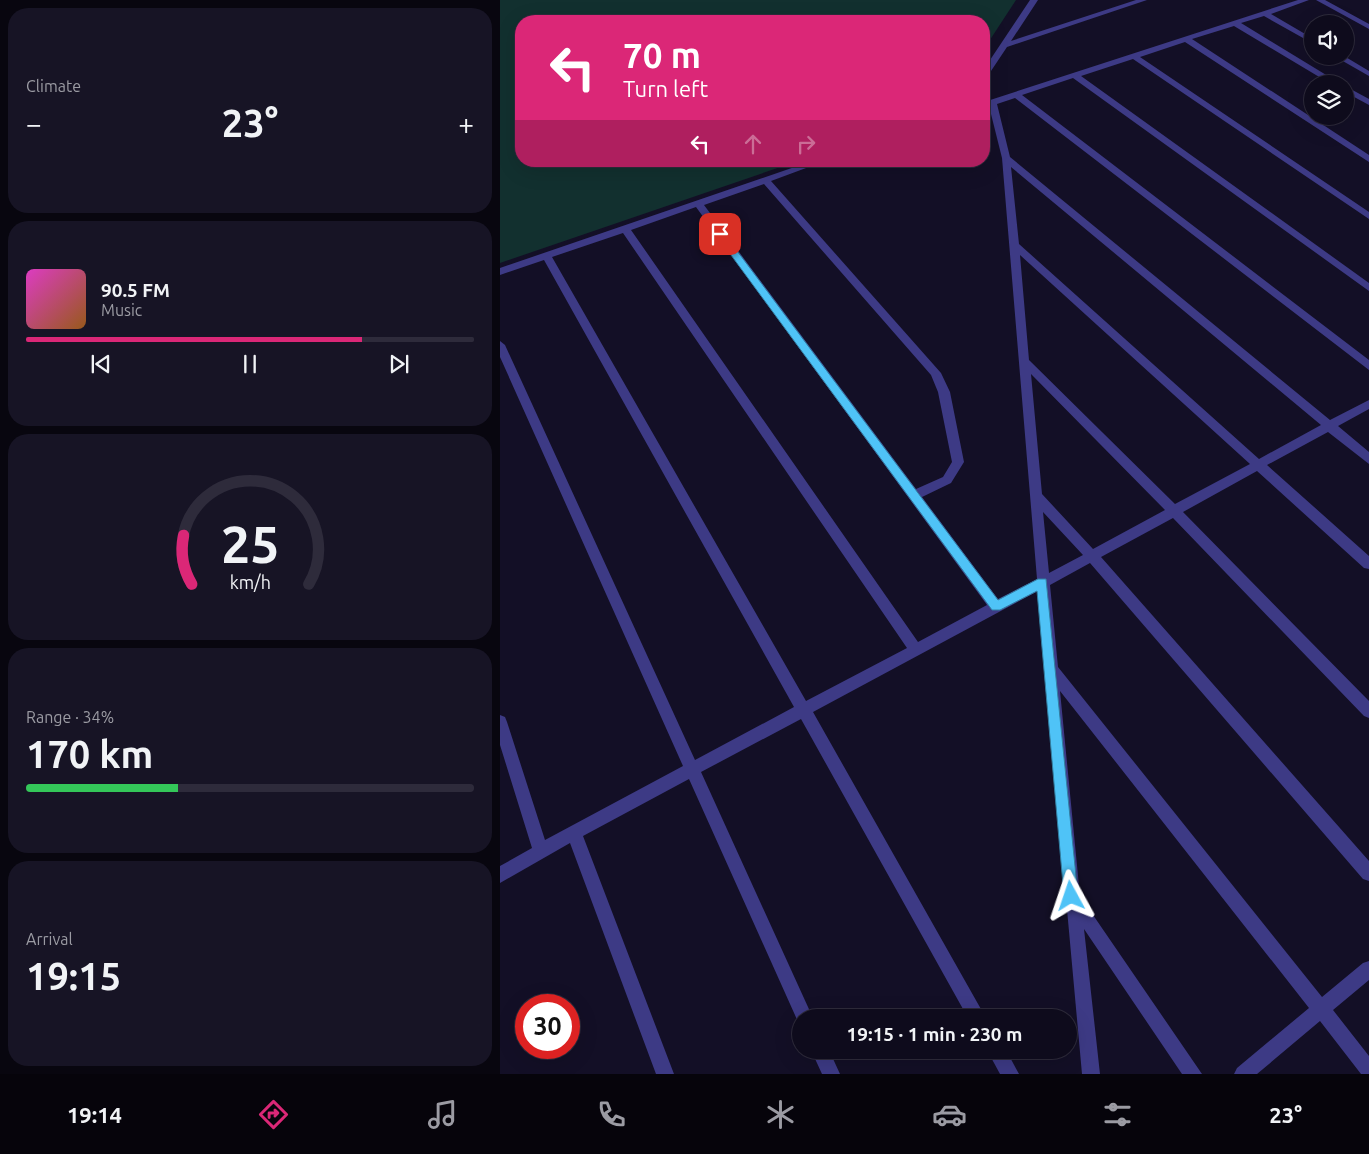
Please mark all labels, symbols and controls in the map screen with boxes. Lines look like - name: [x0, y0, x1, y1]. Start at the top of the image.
- map controls: [1304, 15, 1354, 125]
- button: sound: [1304, 15, 1354, 65]
- icon: left: [540, 35, 605, 100]
- text: 70 m: [623, 35, 701, 75]
- button: layers: [1304, 75, 1354, 125]
- text: Turn left: [623, 76, 708, 101]
- text: Climate: [26, 77, 81, 95]
- text: 23°: [222, 102, 278, 144]
- text: −: [26, 108, 42, 139]
- text: +: [458, 108, 474, 139]
- icon: left: [686, 130, 714, 158]
- icon: ahead: [739, 130, 767, 158]
- icon: right: [792, 130, 820, 158]
- pin: [699, 213, 741, 255]
- icon: arrive: [706, 220, 734, 248]
- text: 90.5 FM: [101, 279, 170, 301]
- text: Music: [101, 301, 142, 319]
- icon: previous: [87, 350, 115, 378]
- icon: pause: [236, 350, 264, 378]
- icon: next: [385, 350, 413, 378]
- text: 25: [221, 515, 279, 573]
- text: km/h: [229, 572, 271, 592]
- text: Range · 34%: [26, 708, 114, 726]
- text: 170 km: [26, 733, 153, 775]
- position arrow: [1044, 869, 1096, 921]
- text: Arrival: [26, 930, 73, 948]
- text: 19:15: [26, 955, 121, 997]
- speed limit sign: 30: [515, 994, 580, 1059]
- text: 19:15 · 1 min · 230 m: [847, 1023, 1022, 1045]
- icon: directions: [256, 1097, 291, 1132]
- icon: music: [425, 1097, 460, 1132]
- icon: phone: [594, 1097, 629, 1132]
- icon: climate: [763, 1097, 798, 1132]
- icon: car: [932, 1097, 967, 1132]
- icon: filters: [1100, 1097, 1135, 1132]
- text: 19:14: [67, 1102, 122, 1127]
- text: 23°: [1269, 1102, 1302, 1127]

